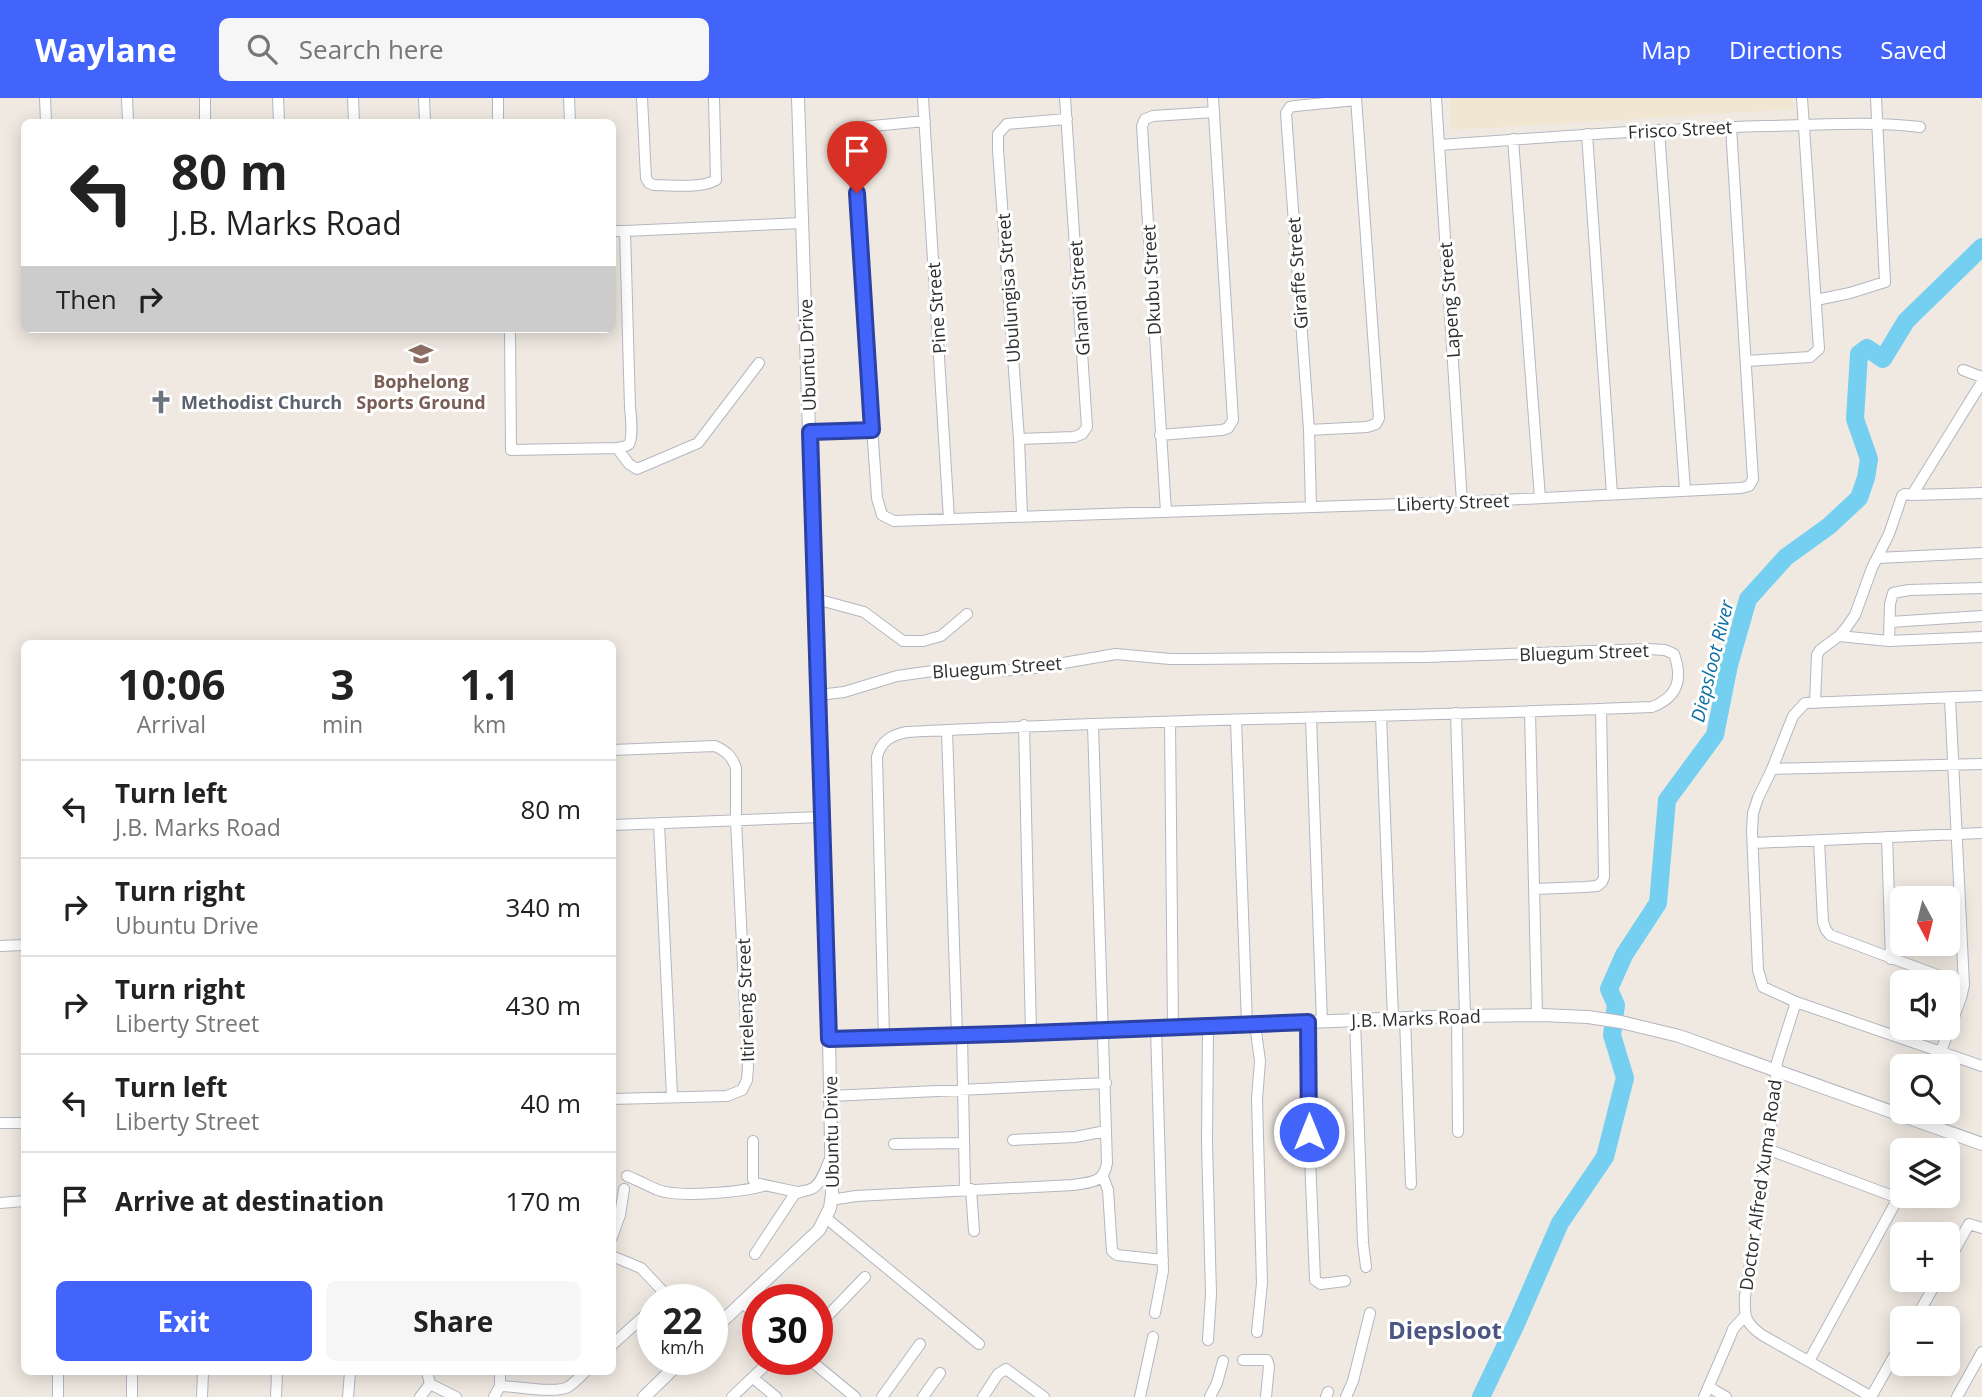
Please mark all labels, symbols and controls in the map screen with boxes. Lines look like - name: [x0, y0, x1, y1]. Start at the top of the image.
- search box: [219, 18, 709, 81]
- text: Waylane: [35, 27, 177, 72]
- icon: search: [243, 30, 281, 68]
- text: Search here: [299, 31, 444, 67]
- text: Map: [1641, 33, 1691, 66]
- text: Directions: [1729, 33, 1842, 66]
- text: Saved: [1880, 33, 1947, 66]
- street label: Frisco Street: [1627, 114, 1733, 144]
- pin: [827, 121, 887, 193]
- icon: arrive: [838, 132, 876, 170]
- text: 80 m: [171, 138, 288, 204]
- icon: left: [56, 147, 147, 238]
- text: J.B. Marks Road: [171, 201, 402, 244]
- street label: Ubulungisa Street: [991, 213, 1025, 363]
- street label: Giraffe Street: [1281, 216, 1313, 330]
- street label: Dkubu Street: [1136, 224, 1166, 336]
- street label: Ghandi Street: [1063, 239, 1095, 357]
- street label: Lapeng Street: [1433, 241, 1465, 359]
- street label: Pine Street: [921, 262, 951, 354]
- icon: right: [131, 280, 169, 318]
- text: Then: [56, 281, 117, 317]
- street label: Ubuntu Drive: [793, 298, 821, 412]
- school or university icon: Bophelong Sports Ground: [407, 340, 435, 368]
- place label: Bophelong Sports Ground: [356, 369, 486, 414]
- church icon: Methodist Church: [147, 388, 175, 416]
- place label: Methodist Church: [181, 390, 342, 414]
- street label: Liberty Street: [1396, 488, 1510, 516]
- water label: Diepsloot River: [1684, 596, 1740, 725]
- street label: Bluegum Street: [1519, 638, 1649, 666]
- street label: Bluegum Street: [931, 651, 1063, 683]
- text: 10:06: [117, 655, 225, 712]
- text: 3: [330, 655, 355, 712]
- text: 1.1: [460, 655, 520, 712]
- text: Arrival: [137, 708, 206, 740]
- text: min: [322, 708, 363, 740]
- text: km: [473, 708, 506, 740]
- text: Turn left: [115, 775, 227, 811]
- icon: left: [56, 790, 94, 828]
- text: 80 m: [520, 791, 581, 827]
- text: J.B. Marks Road: [115, 811, 281, 843]
- text: Turn right: [115, 873, 246, 909]
- north arrow: [1890, 886, 1960, 956]
- map controls: [1890, 886, 1960, 1376]
- icon: right: [56, 888, 94, 926]
- text: 340 m: [506, 889, 581, 925]
- text: Ubuntu Drive: [115, 909, 259, 941]
- street label: Itireleng Street: [731, 938, 759, 1062]
- button: sound: [1890, 970, 1960, 1040]
- text: Turn right: [115, 971, 246, 1007]
- icon: right: [56, 986, 94, 1024]
- text: 430 m: [506, 987, 581, 1023]
- street label: J.B. Marks Road: [1349, 1004, 1481, 1032]
- text: Liberty Street: [115, 1007, 259, 1039]
- button: search: [1890, 1054, 1960, 1124]
- text: Turn left: [115, 1069, 227, 1105]
- street label: Ubuntu Drive: [818, 1076, 844, 1188]
- street label: Doctor Alfred Xuma Road: [1733, 1078, 1787, 1292]
- icon: left: [56, 1084, 94, 1122]
- text: 40 m: [520, 1085, 581, 1121]
- position arrow: [1272, 1095, 1346, 1169]
- text: Liberty Street: [115, 1105, 259, 1137]
- button: layers: [1890, 1138, 1960, 1208]
- icon: arrive: [56, 1182, 94, 1220]
- text: Arrive at destination: [115, 1183, 384, 1219]
- text: 170 m: [506, 1183, 581, 1219]
- button: +: [1890, 1222, 1960, 1292]
- button: Exit: [56, 1281, 312, 1361]
- button: Share: [326, 1281, 581, 1361]
- speed limit sign: 30: [742, 1284, 833, 1375]
- text: 22: [662, 1297, 703, 1344]
- button: −: [1890, 1306, 1960, 1376]
- district label: Diepsloot: [1388, 1313, 1502, 1346]
- text: km/h: [661, 1335, 704, 1359]

